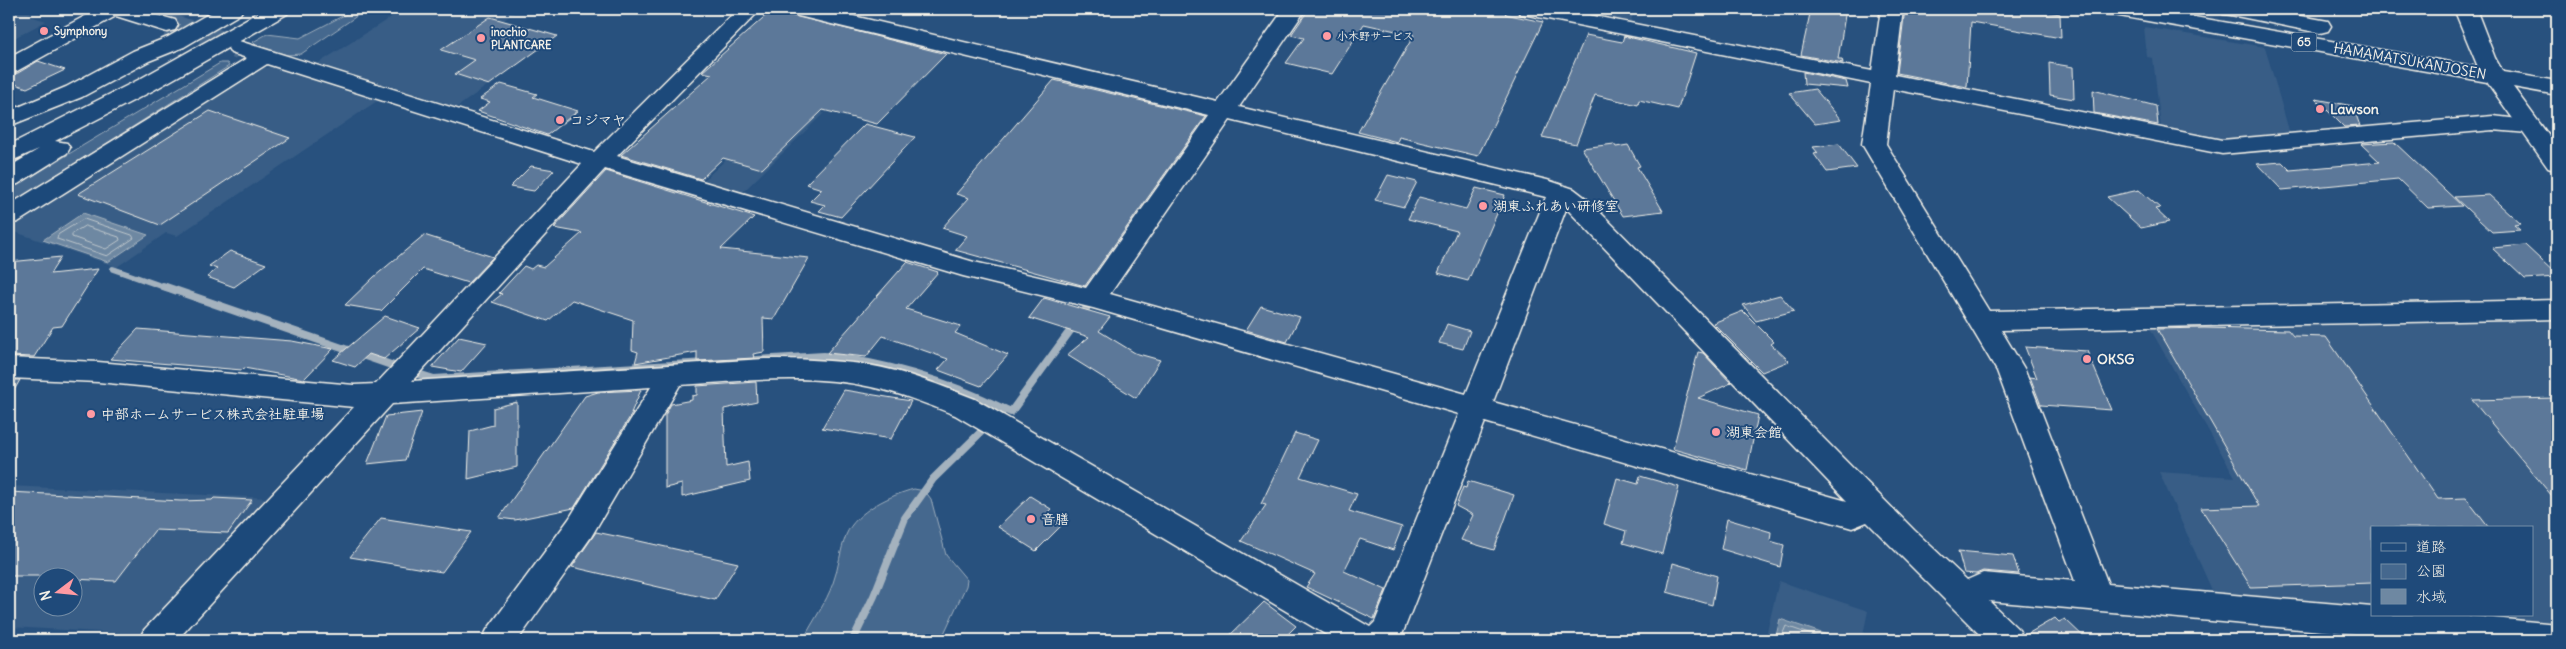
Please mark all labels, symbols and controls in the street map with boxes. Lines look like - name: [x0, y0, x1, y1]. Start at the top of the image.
- place label: Symphony: [54, 24, 107, 39]
- marker: Symphony: [38, 25, 50, 37]
- place label: inochio PLANTCARE: [491, 25, 552, 52]
- place label: 小木野サービス: [1337, 29, 1414, 43]
- marker: 小木野サービス: [1321, 30, 1333, 42]
- marker: inochio PLANTCARE: [475, 32, 487, 44]
- road number: 65: [2292, 32, 2316, 52]
- street label: HAMAMATSUKANJOSEN: [2332, 39, 2488, 83]
- place label: Lawson: [2330, 100, 2379, 118]
- marker: Lawson: [2314, 103, 2326, 115]
- place label: コジマヤ: [570, 111, 626, 129]
- marker: コジマヤ: [554, 114, 566, 126]
- place label: 湖東ふれあい研修室: [1493, 197, 1619, 215]
- marker: 湖東ふれあい研修室: [1477, 200, 1489, 212]
- place label: OKSG: [2097, 350, 2134, 368]
- marker: OKSG: [2081, 353, 2093, 365]
- place label: 中部ホームサービス株式会社駐車場: [101, 405, 324, 423]
- marker: 中部ホームサービス株式会社駐車場: [85, 408, 97, 420]
- place label: 湖東会館: [1726, 423, 1782, 441]
- marker: 湖東会館: [1710, 426, 1722, 438]
- place label: 音膳: [1041, 510, 1069, 528]
- marker: 音膳: [1025, 513, 1037, 525]
- legend: [2371, 526, 2534, 616]
- text: 道路: [2416, 537, 2446, 556]
- text: 公園: [2416, 561, 2446, 580]
- north arrow: [32, 566, 82, 616]
- text: 水域: [2416, 587, 2446, 606]
- text: N: [36, 588, 55, 603]

